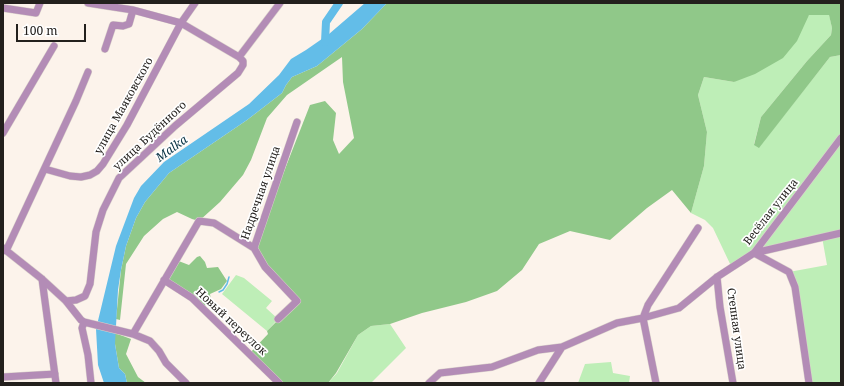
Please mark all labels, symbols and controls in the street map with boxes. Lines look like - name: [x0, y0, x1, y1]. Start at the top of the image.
- scale bar: [18, 16, 88, 42]
- text: 100 m: [23, 22, 58, 39]
- street label: улица Маяковского: [92, 55, 156, 157]
- street label: улица Будённого: [111, 99, 189, 173]
- water label: Malka: [153, 133, 191, 165]
- street label: Надречная улица: [239, 144, 283, 242]
- street label: Весёлая улица: [741, 176, 801, 248]
- street label: Новый переулок: [193, 286, 269, 358]
- street label: Степная улица: [724, 287, 748, 371]

